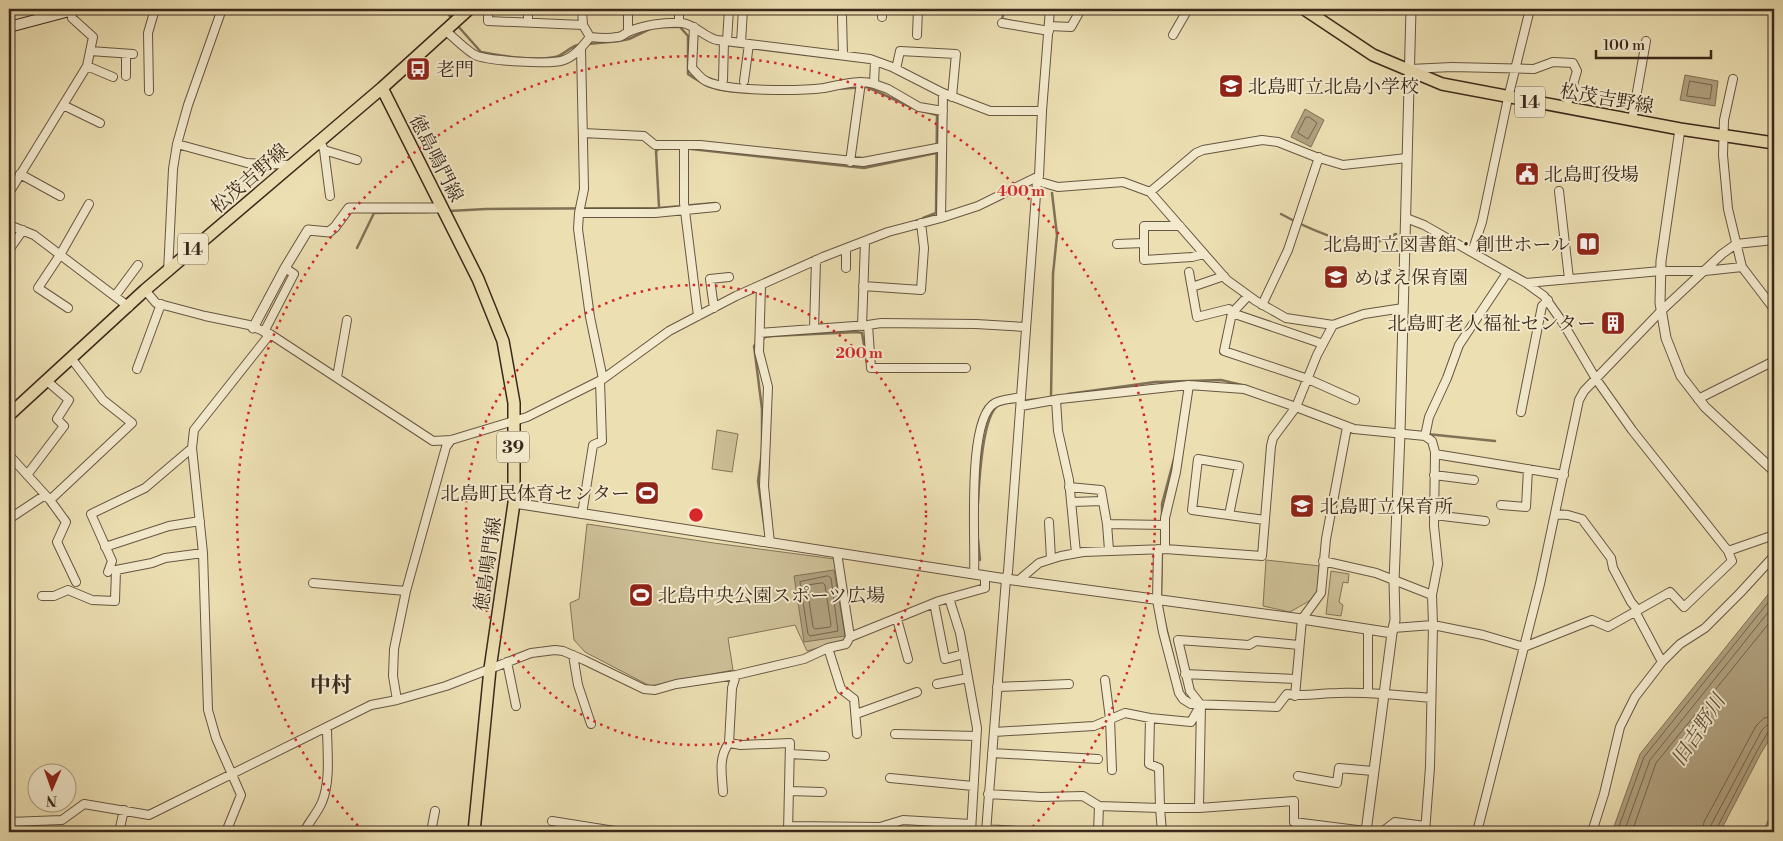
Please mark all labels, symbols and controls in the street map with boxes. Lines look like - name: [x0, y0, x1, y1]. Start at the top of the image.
- scale bar: [1596, 28, 1710, 60]
- text: 100 m: [1603, 36, 1645, 55]
- bus stop icon: 老門: [405, 56, 431, 82]
- place label: 老門: [436, 58, 474, 82]
- school or university icon: 北島町立北島小学校: [1218, 73, 1244, 99]
- place label: 北島町立北島小学校: [1248, 75, 1419, 99]
- street label: 松茂吉野線: [1558, 79, 1656, 119]
- road number: 14: [1515, 86, 1545, 118]
- street label: 徳島鳴門線: [404, 111, 468, 206]
- street label: 松茂吉野線: [206, 139, 293, 219]
- public building icon: 北島町役場: [1514, 161, 1540, 187]
- place label: 北島町役場: [1544, 163, 1639, 187]
- text: 400 m: [997, 182, 1045, 201]
- library icon: 北島町立図書館・創世ホール: [1575, 231, 1601, 257]
- road number: 14: [178, 233, 208, 264]
- place label: 北島町立図書館・創世ホール: [1323, 233, 1570, 257]
- school or university icon: めばえ保育園: [1323, 264, 1349, 290]
- place label: めばえ保育園: [1354, 266, 1468, 290]
- building icon: 北島町老人福祉センター: [1600, 310, 1626, 336]
- place label: 北島町老人福祉センター: [1388, 312, 1596, 336]
- text: 200 m: [835, 344, 883, 363]
- road number: 39: [497, 432, 529, 462]
- sports icon: 北島町民体育センター: [634, 480, 660, 506]
- place label: 北島町民体育センター: [441, 482, 630, 506]
- school or university icon: 北島町立保育所: [1289, 493, 1315, 519]
- place label: 北島町立保育所: [1320, 495, 1453, 519]
- centre of rings: [687, 506, 705, 524]
- street label: 徳島鳴門線: [469, 515, 506, 613]
- sports icon: 北島中央公園スポーツ広場: [628, 582, 654, 608]
- place label: 北島中央公園スポーツ広場: [658, 584, 885, 608]
- district label: 中村: [310, 673, 352, 699]
- water label: 旧吉野川: [1667, 689, 1733, 771]
- north arrow: [28, 764, 78, 814]
- text: N: [46, 791, 57, 809]

